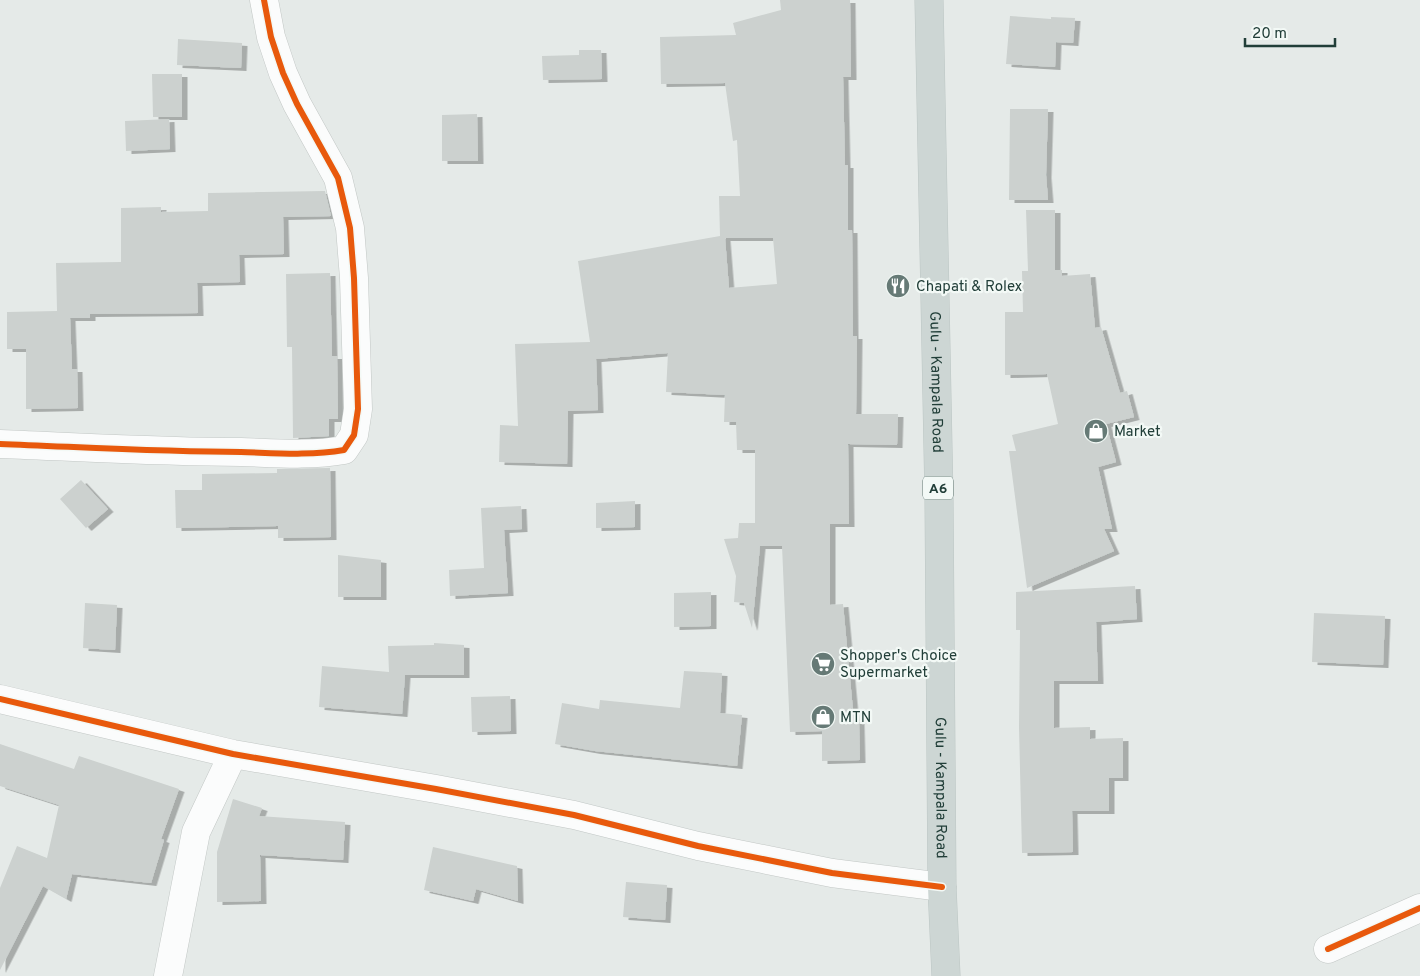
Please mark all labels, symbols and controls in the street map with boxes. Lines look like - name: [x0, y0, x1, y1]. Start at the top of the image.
- scale bar: [1245, 15, 1335, 47]
- text: 20 m: [1252, 25, 1287, 44]
- restaurant icon: Chapati & Rolex: [885, 273, 911, 299]
- place label: Chapati & Rolex: [916, 278, 1023, 297]
- street label: Gulu - Kampala Road: [924, 311, 946, 453]
- shop icon: Market: [1083, 418, 1109, 444]
- place label: Market: [1114, 423, 1161, 442]
- road number: A6: [923, 476, 953, 499]
- place label: Shopper's Choice Supermarket: [840, 647, 957, 683]
- supermarket icon: Shopper's Choice Supermarket: [810, 651, 836, 677]
- shop icon: MTN: [810, 704, 836, 730]
- place label: MTN: [840, 709, 871, 728]
- street label: Gulu - Kampala Road: [930, 717, 950, 859]

